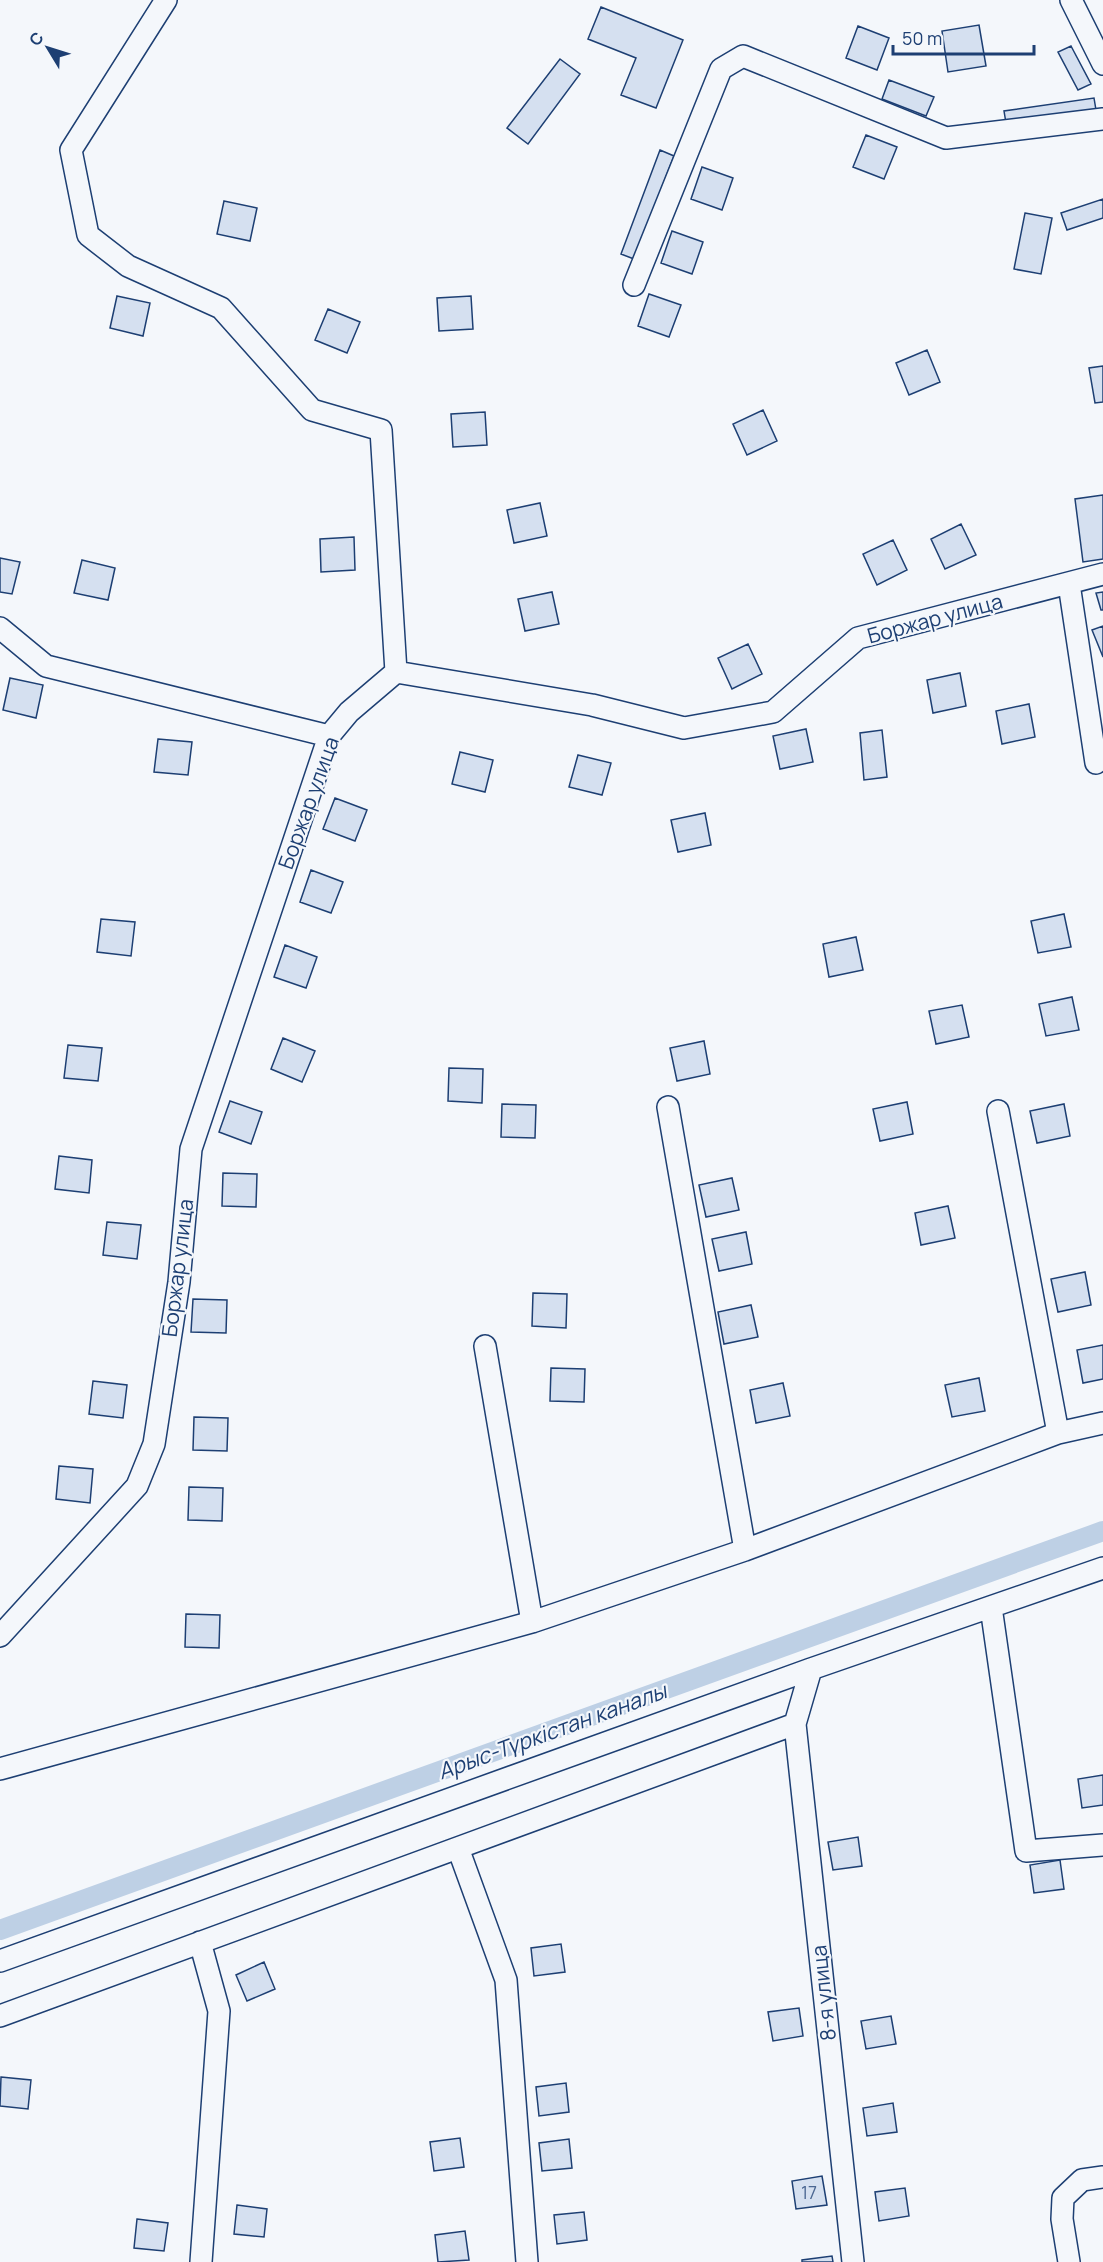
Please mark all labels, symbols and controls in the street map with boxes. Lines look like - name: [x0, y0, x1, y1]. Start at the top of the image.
- north arrow: [18, 18, 78, 78]
- scale bar: [893, 18, 1034, 56]
- text: 50 m: [902, 26, 942, 50]
- text: С: [24, 27, 49, 50]
- street label: Боржар улица: [864, 587, 1005, 650]
- street label: Боржар улица: [271, 733, 345, 873]
- street label: Боржар улица: [155, 1197, 199, 1339]
- water label: Арыс-Түркістан каналы: [433, 1675, 673, 1786]
- street label: 8-я улица: [804, 1944, 842, 2042]
- house number: 17: [801, 2180, 817, 2204]

